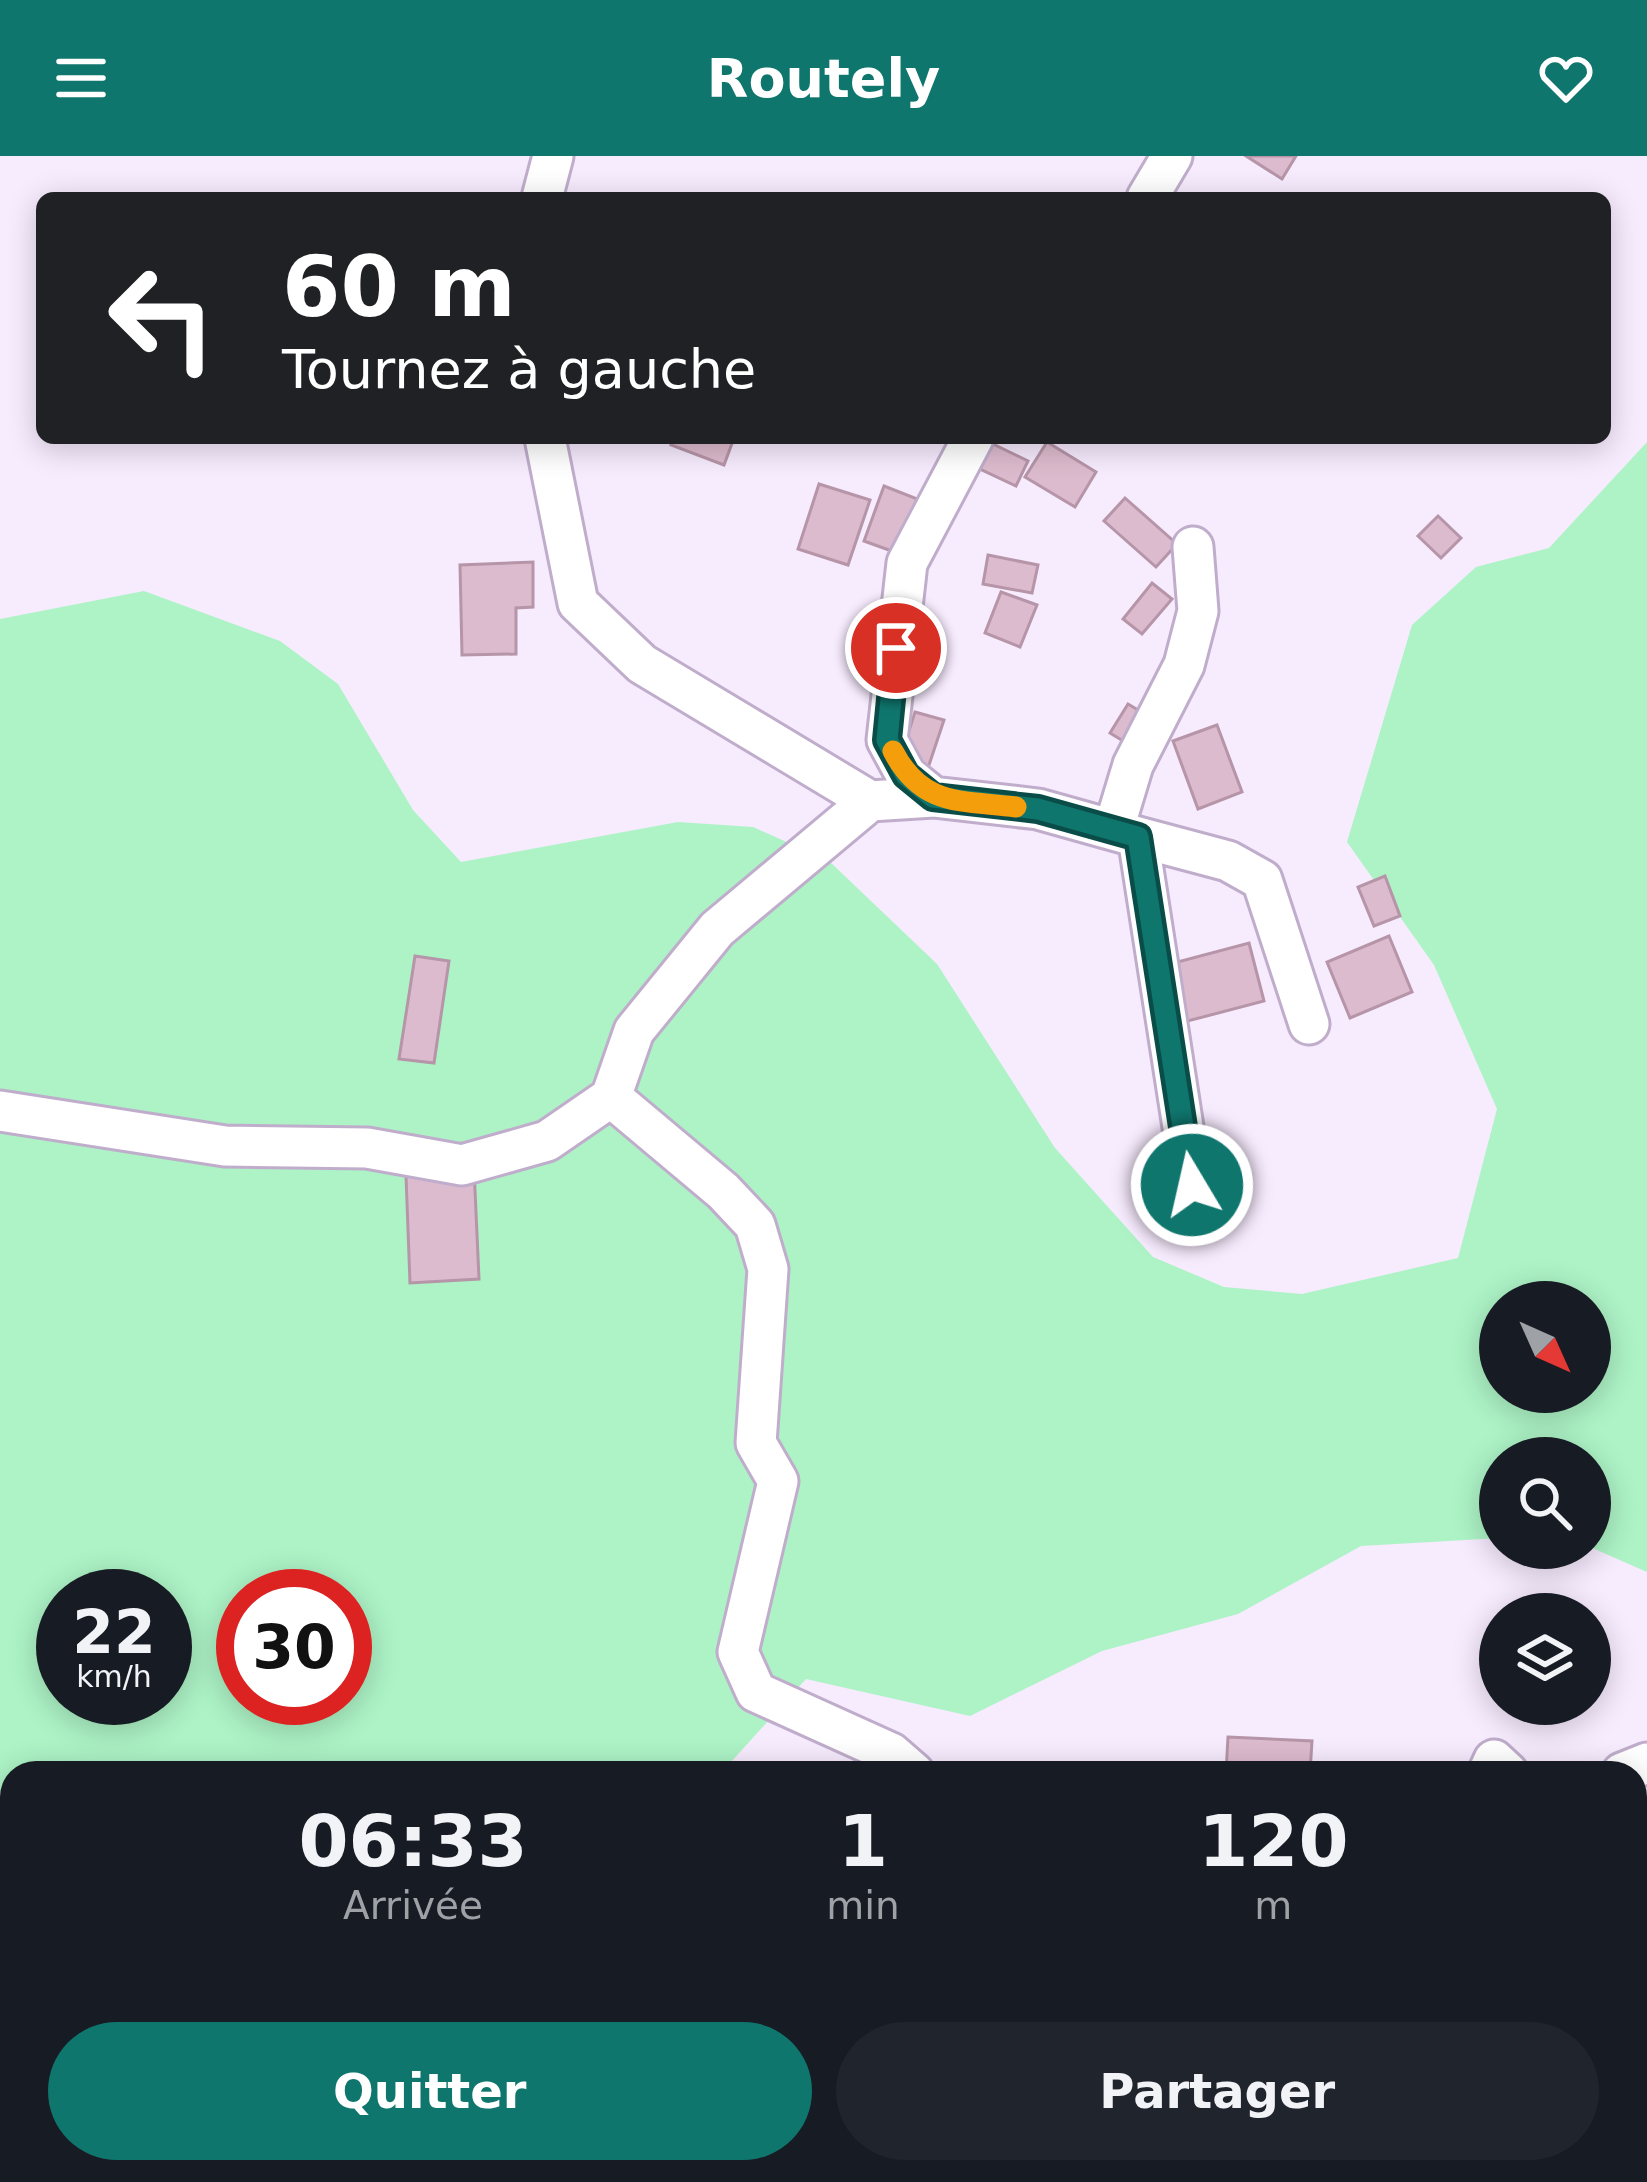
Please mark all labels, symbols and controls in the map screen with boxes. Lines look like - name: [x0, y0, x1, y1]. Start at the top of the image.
- icon: menu: [48, 45, 114, 111]
- icon: heart: [1533, 45, 1599, 111]
- text: Routely: [707, 47, 940, 110]
- text: 60 m: [282, 238, 516, 336]
- icon: left: [84, 240, 240, 396]
- text: Tournez à gauche: [282, 338, 756, 401]
- pin: [845, 597, 947, 699]
- icon: arrive: [863, 615, 929, 681]
- position arrow: [1129, 1122, 1255, 1248]
- north arrow: [1479, 1281, 1611, 1413]
- map controls: [1479, 1281, 1611, 1725]
- button: search: [1479, 1437, 1611, 1569]
- speed limit sign: 30: [216, 1569, 372, 1725]
- button: layers: [1479, 1593, 1611, 1725]
- text: 22: [72, 1597, 156, 1667]
- text: km/h: [76, 1659, 152, 1694]
- text: 06:33: [298, 1799, 528, 1883]
- text: 1: [838, 1799, 888, 1883]
- text: 120: [1198, 1799, 1348, 1883]
- text: Arrivée: [343, 1883, 483, 1928]
- text: min: [826, 1883, 900, 1928]
- text: m: [1254, 1883, 1292, 1928]
- button: Quitter: [48, 2022, 812, 2160]
- button: Partager: [836, 2022, 1599, 2160]

